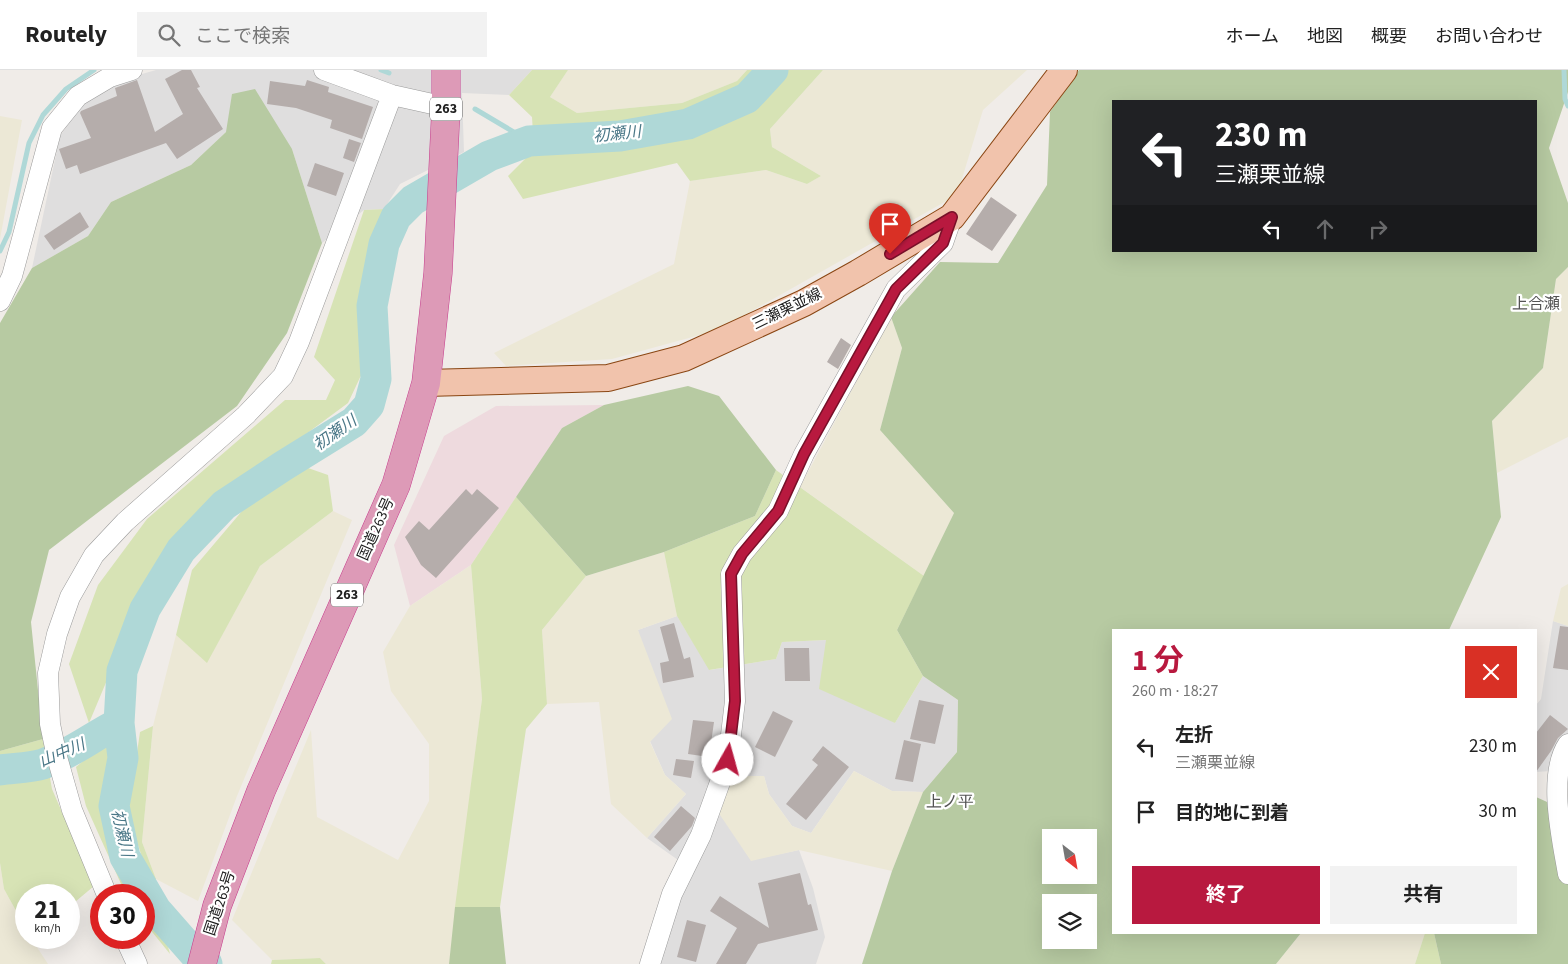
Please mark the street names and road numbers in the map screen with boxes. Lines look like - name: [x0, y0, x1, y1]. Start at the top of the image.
- road number: 263: [430, 98, 462, 120]
- street label: 三瀬栗並線: [749, 283, 825, 335]
- street label: 国道263号: [353, 494, 399, 564]
- road number: 263: [331, 584, 363, 606]
- street label: 国道263号: [200, 868, 240, 938]

